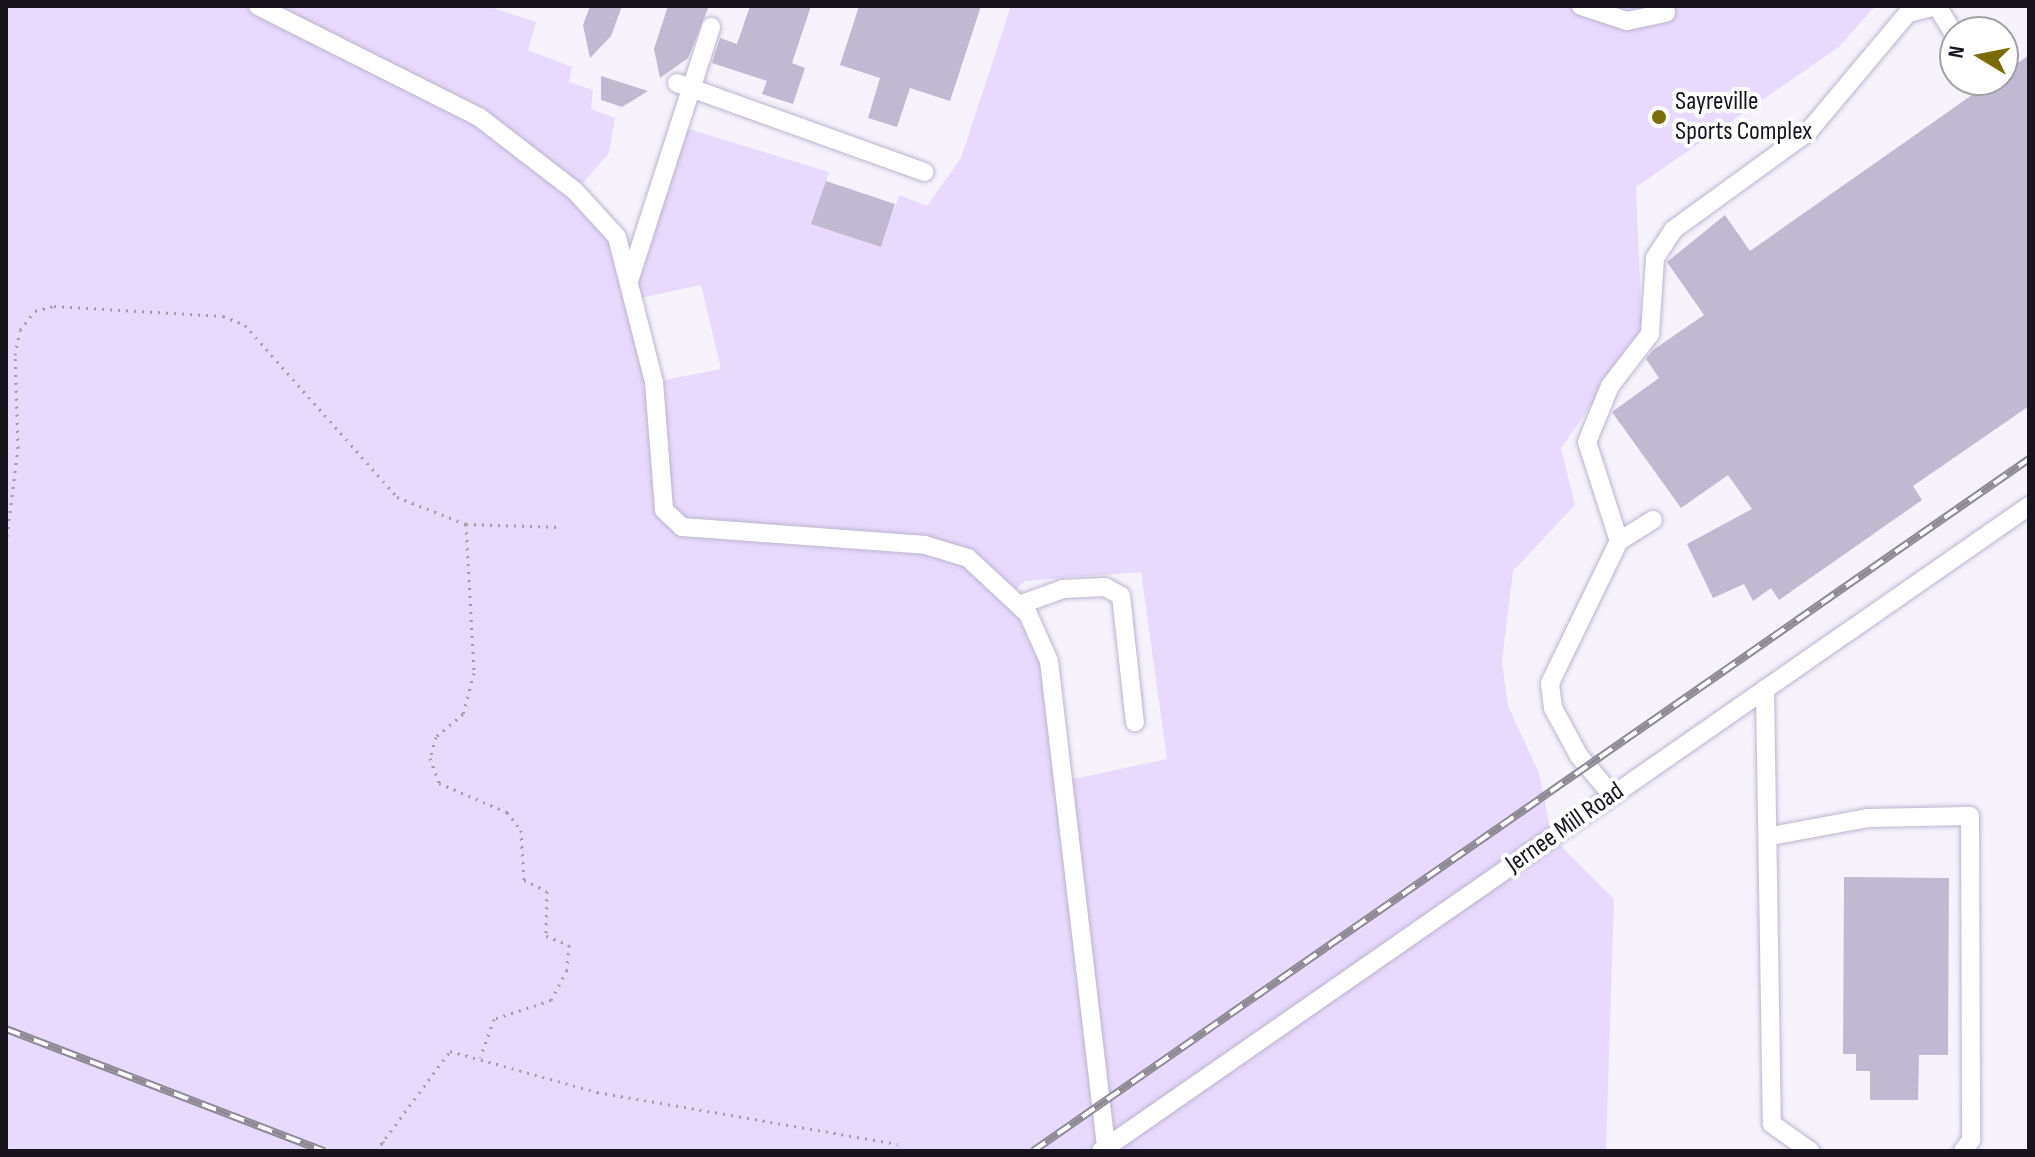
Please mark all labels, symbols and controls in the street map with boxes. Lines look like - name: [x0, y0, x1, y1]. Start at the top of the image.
- north arrow: [1939, 16, 2019, 96]
- text: N: [1943, 44, 1971, 60]
- place label: Sayreville Sports Complex: [1675, 86, 1812, 148]
- marker: Sayreville Sports Complex: [1650, 108, 1668, 126]
- street label: Jernee Mill Road: [1500, 776, 1630, 880]

